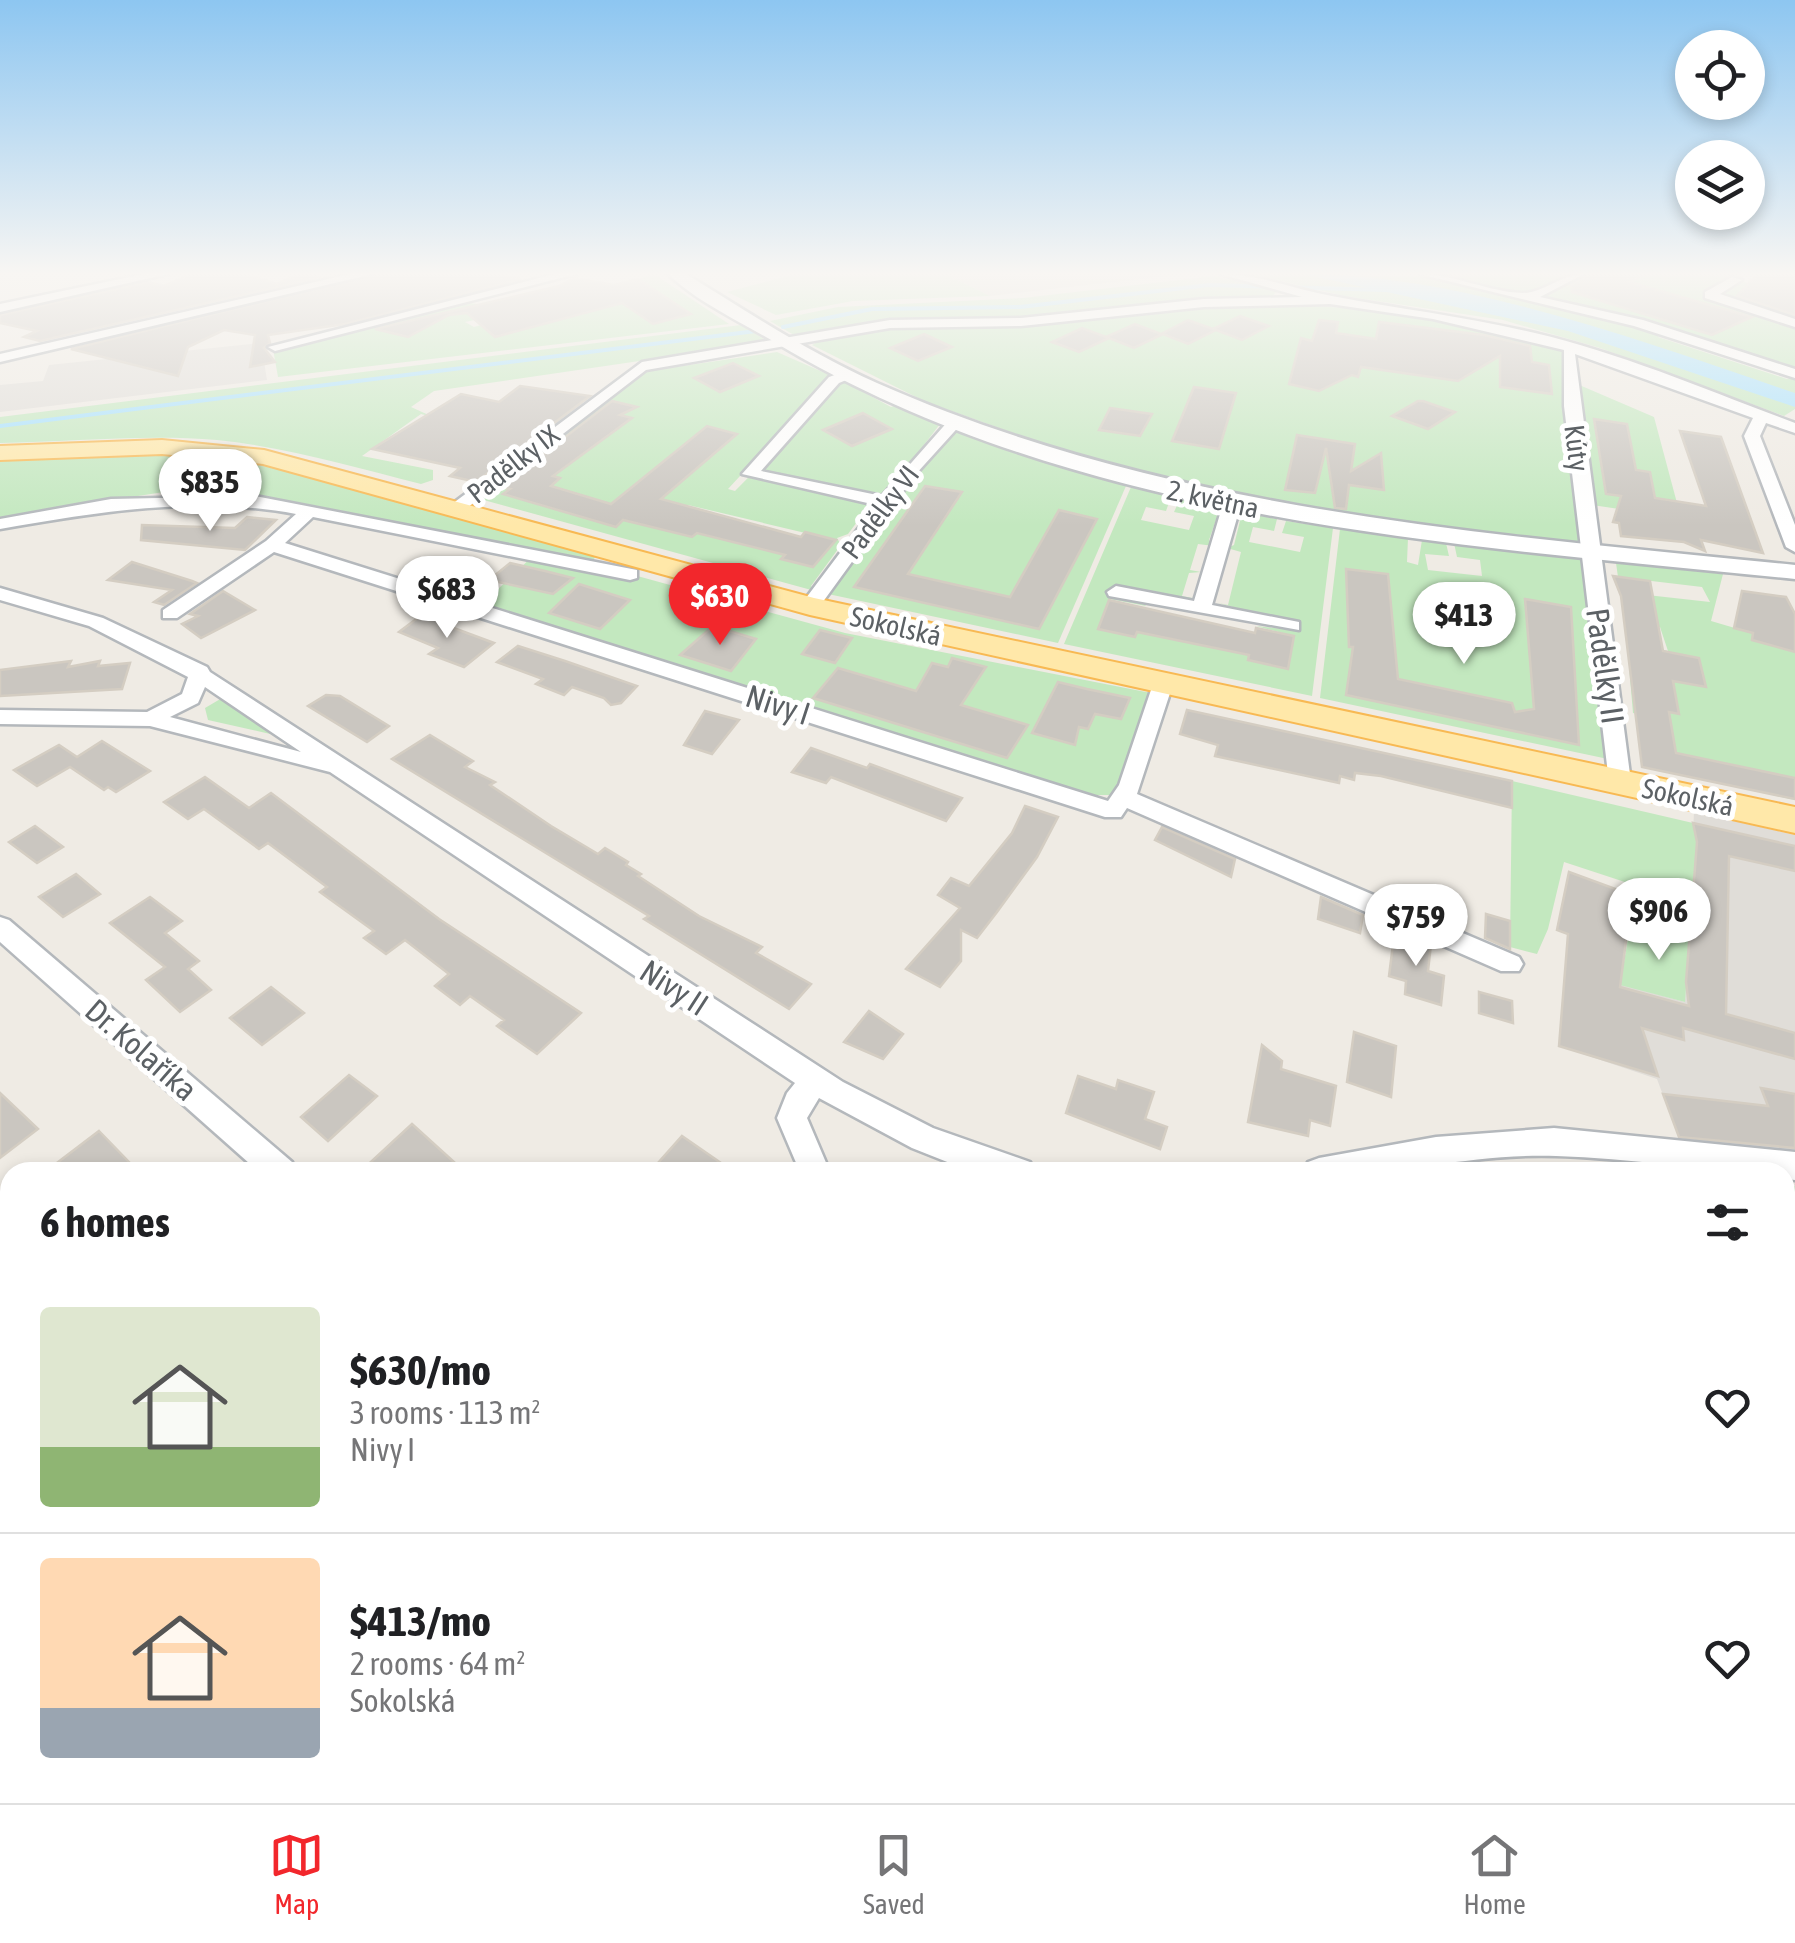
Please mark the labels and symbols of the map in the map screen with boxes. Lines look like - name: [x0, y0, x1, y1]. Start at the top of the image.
- street label: Padělky IX: [461, 418, 565, 510]
- street label: Kúty: [1558, 423, 1596, 473]
- pin: $835: [151, 449, 269, 534]
- street label: Padělky VI: [835, 459, 925, 565]
- street label: 2. května: [1164, 474, 1262, 524]
- pin: $683: [388, 556, 506, 641]
- pin: $630: [661, 563, 779, 648]
- pin: $413: [1405, 582, 1523, 667]
- street label: Sokolská: [847, 600, 945, 652]
- street label: Padělky II: [1579, 606, 1632, 726]
- street label: Nivy I: [741, 677, 815, 732]
- street label: Sokolská: [1639, 772, 1737, 822]
- pin: $906: [1600, 878, 1718, 963]
- pin: $759: [1357, 884, 1475, 969]
- street label: Nivy II: [633, 952, 715, 1023]
- street label: Dr. Kolaříka: [78, 991, 205, 1108]

